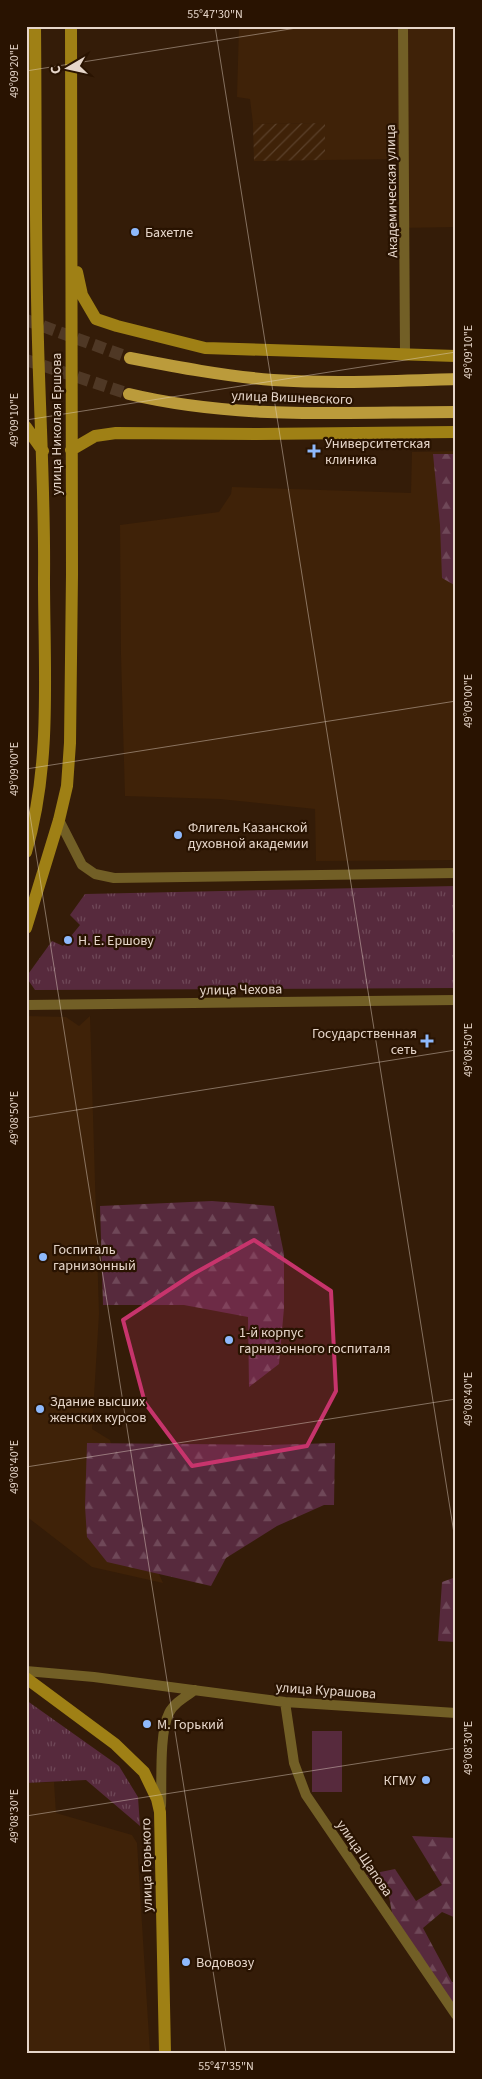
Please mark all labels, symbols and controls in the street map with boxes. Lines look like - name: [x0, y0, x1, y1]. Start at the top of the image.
- text: 55°47'30"N: [187, 6, 243, 23]
- north arrow: [42, 42, 92, 92]
- text: 49°09'20"E: [6, 44, 23, 98]
- text: С: [46, 64, 67, 75]
- street label: Академическая улица: [381, 124, 403, 258]
- place label: Бахетле: [145, 223, 193, 243]
- marker: Бахетле: [129, 226, 141, 238]
- text: 49°09'10"E: [460, 325, 477, 379]
- street label: улица Николая Ершова: [47, 353, 67, 495]
- street label: улица Вишневского: [231, 386, 353, 410]
- text: 49°09'10"E: [6, 393, 23, 447]
- place label: Университетская клиника: [325, 434, 430, 470]
- marker: Университетская клиника: [307, 444, 321, 458]
- text: 49°09'00"E: [460, 674, 477, 728]
- text: 49°09'00"E: [6, 742, 23, 796]
- place label: Флигель Казанской духовной академии: [188, 818, 309, 854]
- marker: Флигель Казанской духовной академии: [172, 829, 184, 841]
- place label: Н. Е. Ершову: [78, 931, 154, 951]
- marker: Н. Е. Ершову: [62, 934, 74, 946]
- street label: улица Чехова: [200, 979, 282, 1001]
- text: 49°08'50"E: [460, 1023, 477, 1077]
- place label: Государственная сеть: [312, 1024, 417, 1060]
- marker: Государственная сеть: [421, 1035, 433, 1047]
- text: 49°08'50"E: [6, 1091, 23, 1145]
- place label: Госпиталь гарнизонный: [53, 1240, 136, 1276]
- marker: Госпиталь гарнизонный: [37, 1251, 49, 1263]
- place label: 1-й корпус гарнизонного госпиталя: [239, 1323, 390, 1359]
- marker: 1-й корпус гарнизонного госпиталя: [223, 1334, 235, 1346]
- text: 49°08'40"E: [460, 1372, 477, 1426]
- place label: Здание высших женских курсов: [50, 1392, 146, 1428]
- marker: Здание высших женских курсов: [34, 1403, 46, 1415]
- text: 49°08'40"E: [6, 1440, 23, 1494]
- street label: улица Курашова: [275, 1678, 377, 1704]
- place label: М. Горький: [157, 1715, 224, 1735]
- marker: М. Горький: [141, 1718, 153, 1730]
- text: 49°08'30"E: [460, 1721, 477, 1775]
- place label: КГМУ: [384, 1771, 417, 1791]
- marker: КГМУ: [420, 1774, 432, 1786]
- text: 49°08'30"E: [6, 1789, 23, 1843]
- street label: улица Щапова: [331, 1816, 397, 1901]
- street label: улица Горького: [136, 1818, 158, 1912]
- place label: Водовозу: [196, 1953, 255, 1973]
- marker: Водовозу: [180, 1956, 192, 1968]
- text: 55°47'35"N: [198, 2058, 254, 2075]

